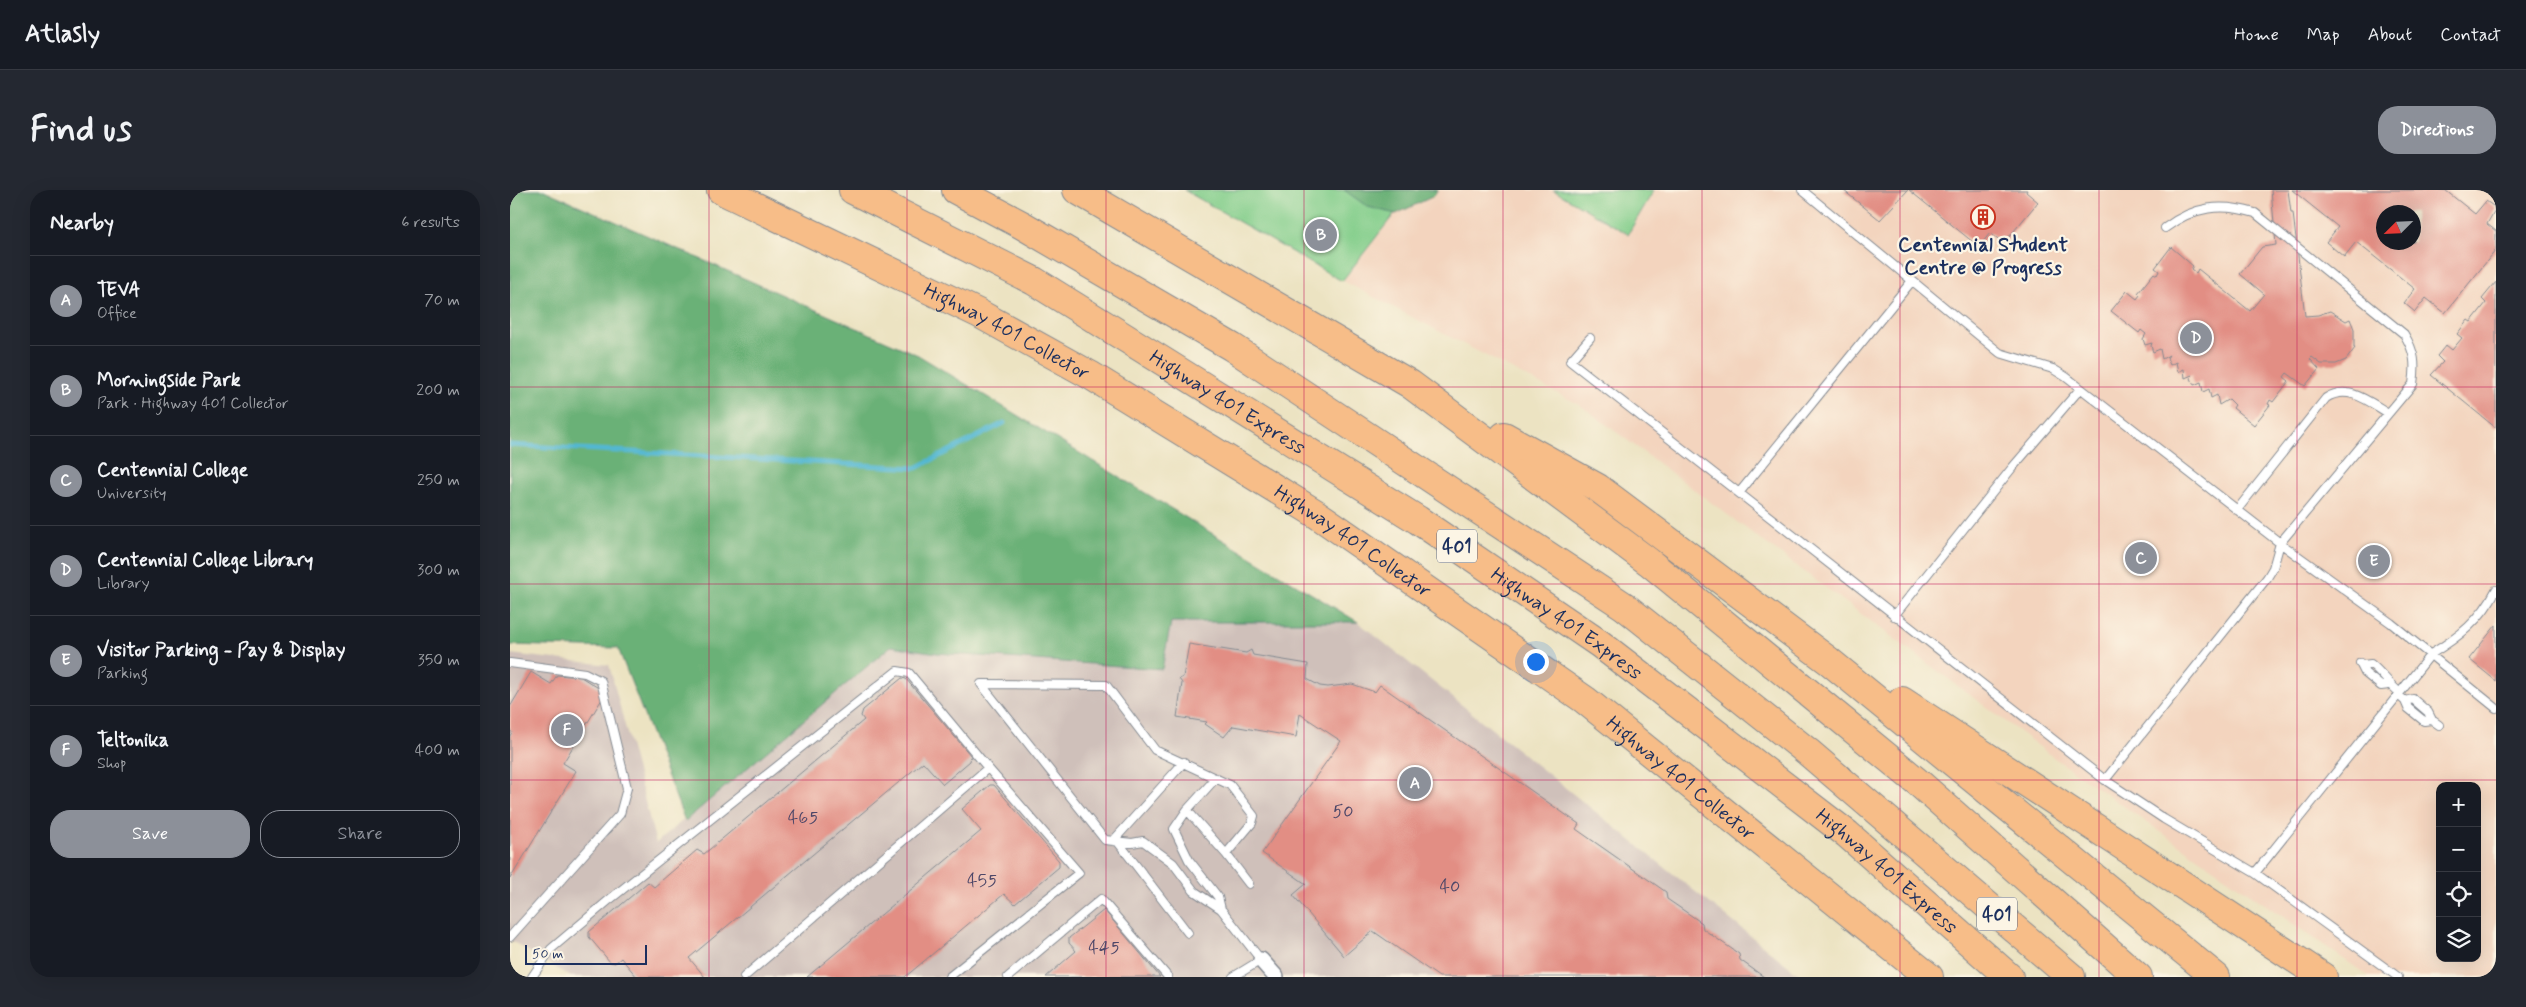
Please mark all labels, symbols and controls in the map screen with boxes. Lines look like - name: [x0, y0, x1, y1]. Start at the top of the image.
- text: Atlasly: [25, 19, 100, 50]
- text: Home: [2234, 23, 2279, 47]
- text: Map: [2307, 23, 2340, 47]
- text: About: [2368, 23, 2412, 47]
- text: Contact: [2440, 23, 2501, 47]
- button: Directions: [2378, 106, 2496, 154]
- text: Find us: [30, 107, 132, 153]
- building icon: Centennial Student Centre @ Progress: [1970, 204, 1996, 230]
- north arrow: [2376, 205, 2421, 250]
- text: Nearby: [50, 209, 114, 237]
- text: 6 results: [401, 212, 460, 233]
- pin: B: [1305, 216, 1337, 254]
- place label: Centennial Student Centre @ Progress: [1898, 232, 2068, 282]
- street label: Highway 401 Collector: [919, 277, 1094, 387]
- text: TEVA: [97, 278, 140, 303]
- text: A: [61, 290, 71, 311]
- text: 70 m: [424, 290, 460, 311]
- text: Office: [97, 303, 137, 324]
- pin: D: [2180, 319, 2212, 357]
- street label: Highway 401 Express: [1144, 344, 1311, 462]
- text: Morningside Park: [97, 368, 241, 393]
- text: B: [61, 380, 71, 401]
- text: 200 m: [416, 380, 460, 401]
- text: Park · Highway 401 Collector: [97, 393, 289, 414]
- text: Centennial College: [97, 458, 248, 483]
- text: C: [60, 470, 72, 491]
- text: 250 m: [417, 470, 460, 491]
- street label: Highway 401 Collector: [1269, 479, 1437, 605]
- text: University: [97, 483, 167, 504]
- road number: 401: [1437, 530, 1477, 562]
- pin: C: [2125, 539, 2157, 577]
- pin: E: [2358, 542, 2390, 580]
- text: Centennial College Library: [97, 548, 313, 573]
- text: D: [60, 560, 72, 581]
- text: 300 m: [417, 560, 460, 581]
- street label: Highway 401 Express: [1485, 562, 1648, 687]
- text: Library: [97, 573, 150, 594]
- text: Visitor Parking - Pay & Display: [97, 638, 345, 663]
- your location: [1523, 649, 1549, 675]
- text: E: [61, 650, 71, 671]
- text: 350 m: [418, 650, 460, 671]
- text: Parking: [97, 663, 148, 684]
- street label: Highway 401 Collector: [1600, 710, 1761, 847]
- pin: F: [551, 711, 583, 749]
- text: Teltonika: [97, 728, 169, 753]
- text: F: [62, 740, 70, 761]
- text: 400 m: [415, 740, 460, 761]
- text: Shop: [97, 753, 126, 774]
- pin: A: [1399, 764, 1431, 802]
- map controls: [2436, 782, 2481, 962]
- button: +: [2436, 782, 2481, 827]
- house number: 50: [1332, 800, 1354, 824]
- street label: Highway 401 Express: [1810, 803, 1963, 941]
- house number: 465: [788, 806, 818, 830]
- button: Save: [50, 810, 250, 858]
- button: Share: [260, 810, 460, 858]
- button: −: [2436, 827, 2481, 872]
- house number: 455: [967, 869, 997, 893]
- button: locate: [2436, 872, 2481, 917]
- house number: 40: [1440, 875, 1460, 899]
- road number: 401: [1977, 898, 2017, 931]
- button: layers: [2436, 917, 2481, 962]
- house number: 445: [1088, 936, 1120, 960]
- scale bar: [525, 942, 648, 965]
- text: 50 m: [532, 945, 563, 963]

